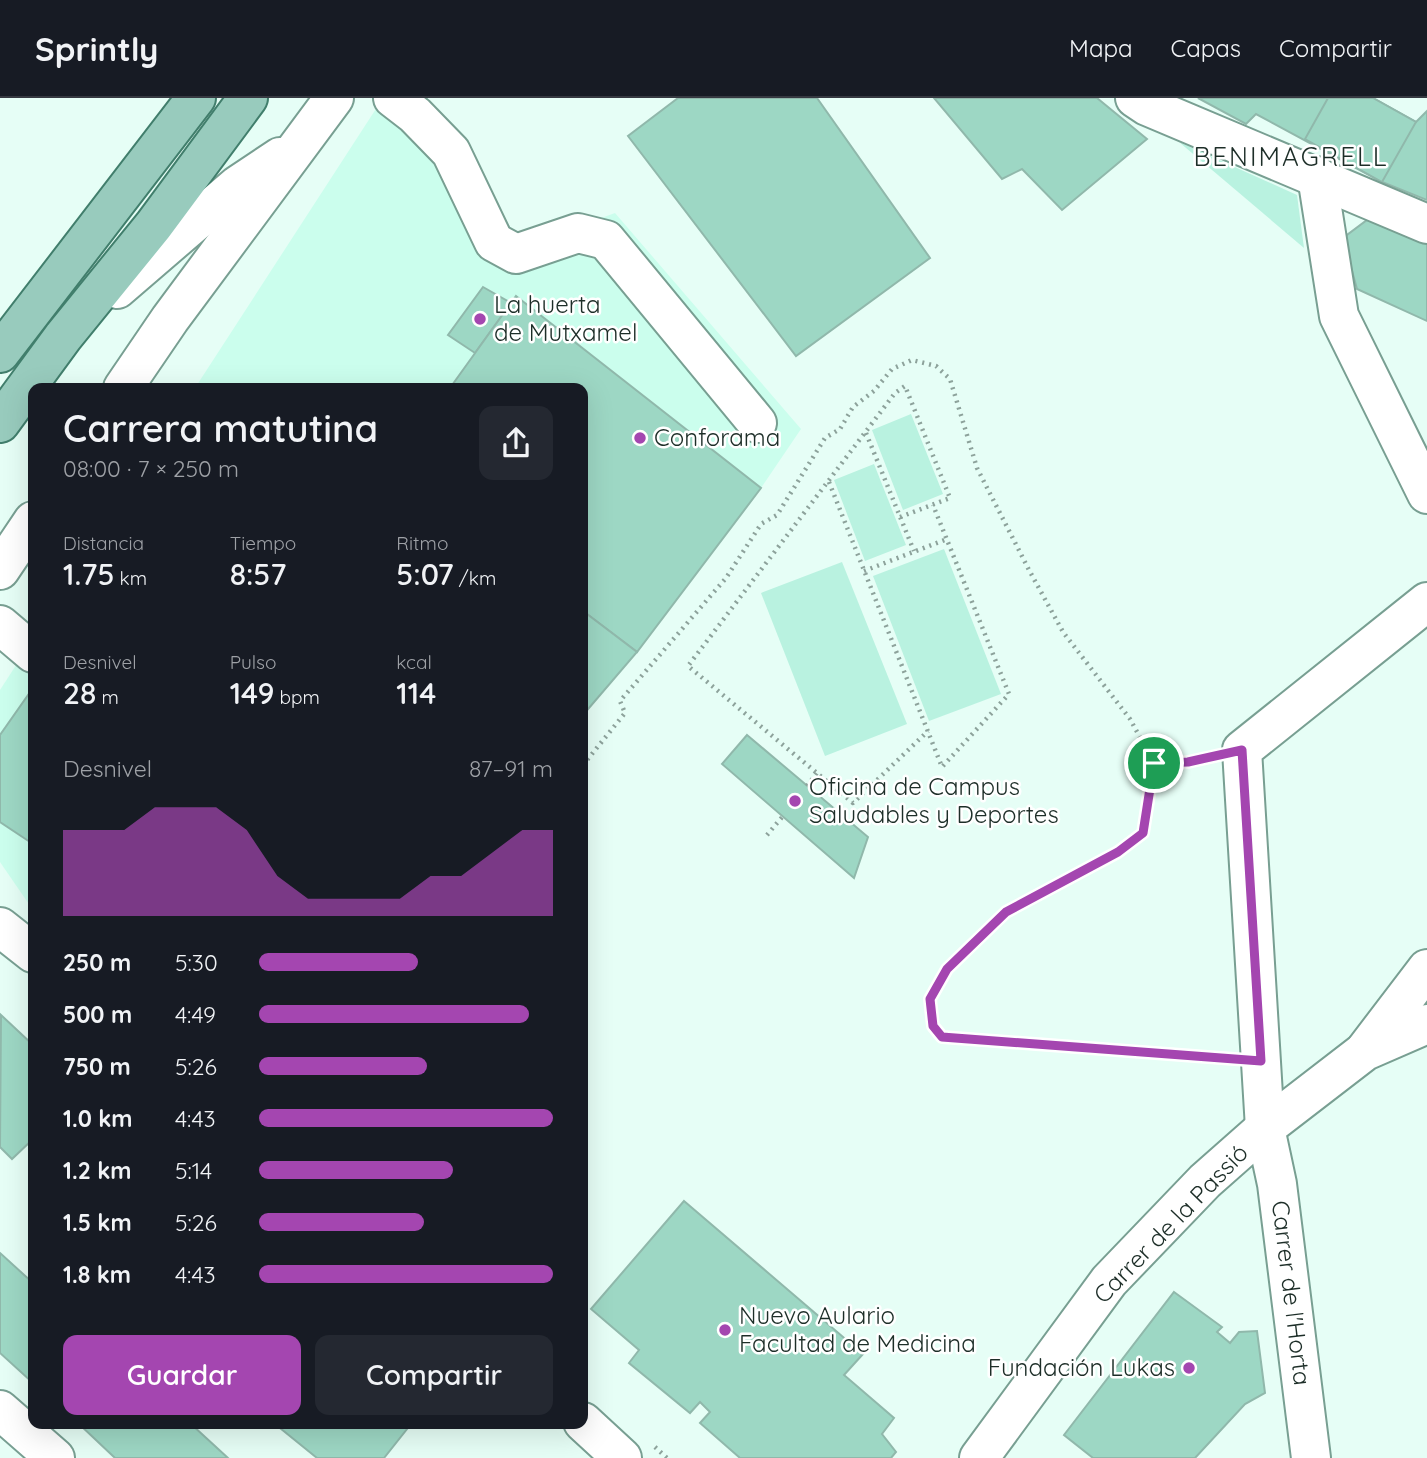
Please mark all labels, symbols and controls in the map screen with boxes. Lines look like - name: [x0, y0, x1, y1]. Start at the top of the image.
- text: Sprintly: [35, 28, 159, 69]
- text: Mapa: [1069, 33, 1133, 63]
- text: Capas: [1171, 33, 1241, 63]
- text: Compartir: [1279, 33, 1392, 63]
- district label: BENIMAGRELL: [1193, 140, 1389, 173]
- place label: La huerta de Mutxamel: [494, 289, 637, 347]
- marker: La huerta de Mutxamel: [472, 311, 488, 327]
- text: Carrera matutina: [63, 404, 378, 452]
- button: share: [479, 406, 553, 480]
- place label: Conforama: [654, 422, 780, 452]
- marker: Conforama: [632, 430, 648, 446]
- text: 08:00 · 7 × 250 m: [63, 454, 239, 483]
- text: Distancia: [63, 531, 144, 555]
- text: Tiempo: [230, 531, 296, 555]
- text: Ritmo: [396, 531, 448, 555]
- text: 1.75: [63, 555, 114, 593]
- text: 8:57: [230, 555, 286, 593]
- text: 5:07: [396, 555, 454, 593]
- text: km: [114, 566, 147, 590]
- text: /km: [454, 566, 496, 590]
- text: Desnivel: [63, 650, 137, 674]
- text: Pulso: [230, 650, 276, 674]
- text: kcal: [396, 650, 432, 674]
- text: 28: [63, 674, 96, 712]
- text: 149: [230, 674, 274, 712]
- text: 114: [396, 674, 436, 712]
- text: m: [96, 685, 119, 709]
- text: bpm: [274, 685, 320, 709]
- pin: [1124, 733, 1184, 793]
- icon: arrive: [1135, 744, 1173, 782]
- text: Desnivel: [63, 754, 152, 783]
- text: 87–91 m: [469, 754, 553, 783]
- place label: Oficina de Campus Saludables y Deportes: [809, 771, 1059, 829]
- marker: Oficina de Campus Saludables y Deportes: [787, 793, 803, 809]
- text: 250 m: [63, 948, 131, 977]
- text: 5:30: [175, 948, 218, 977]
- text: 500 m: [63, 1000, 132, 1029]
- text: 4:49: [175, 1000, 216, 1029]
- text: 750 m: [63, 1052, 131, 1081]
- text: 5:26: [175, 1052, 217, 1081]
- text: 1.0 km: [63, 1104, 133, 1133]
- text: 4:43: [175, 1104, 216, 1133]
- street label: Carrer de la Passió: [1087, 1137, 1254, 1309]
- text: 1.2 km: [63, 1156, 132, 1185]
- text: 5:14: [175, 1156, 212, 1185]
- street label: Carrer de l'Horta: [1266, 1199, 1318, 1387]
- text: 1.5 km: [63, 1208, 132, 1237]
- text: 5:26: [175, 1208, 217, 1237]
- text: 1.8 km: [63, 1260, 131, 1289]
- text: 4:43: [175, 1260, 216, 1289]
- place label: Nuevo Aulario Facultad de Medicina: [739, 1300, 976, 1358]
- marker: Nuevo Aulario Facultad de Medicina: [717, 1322, 733, 1338]
- button: Guardar: [63, 1335, 301, 1415]
- button: Compartir: [315, 1335, 553, 1415]
- place label: Fundación Lukas: [988, 1352, 1175, 1382]
- marker: Fundación Lukas: [1181, 1360, 1197, 1376]

